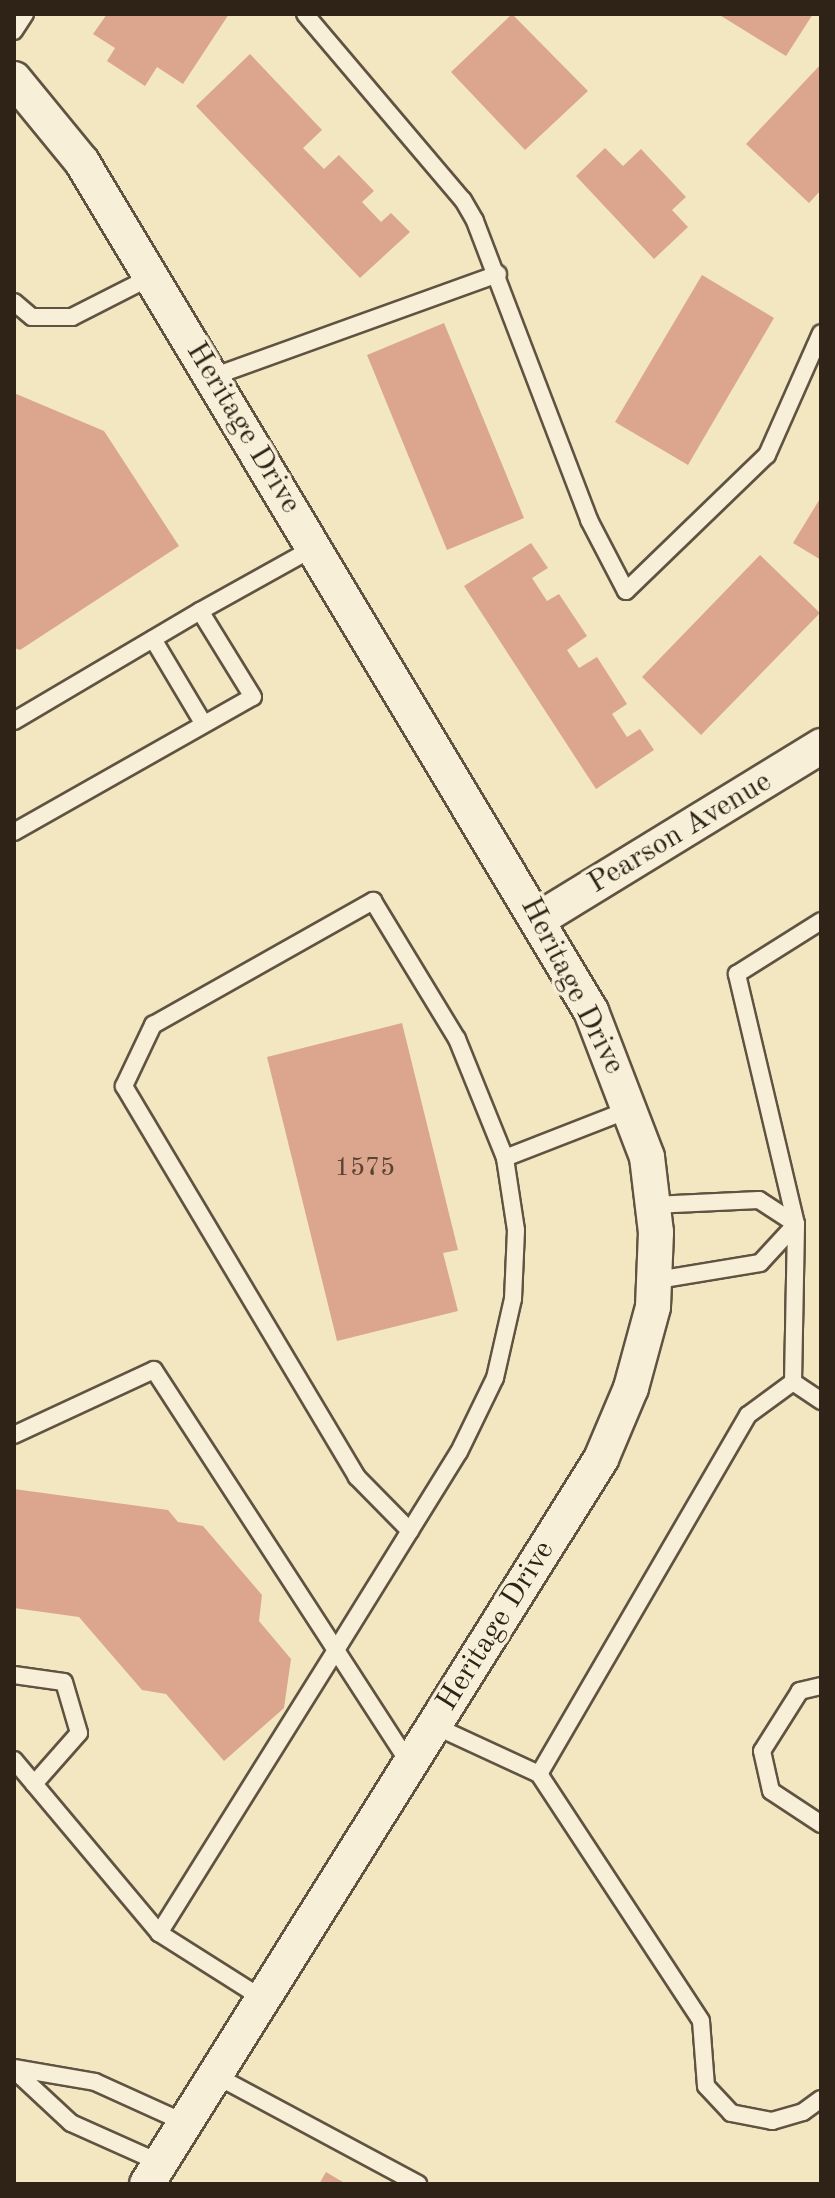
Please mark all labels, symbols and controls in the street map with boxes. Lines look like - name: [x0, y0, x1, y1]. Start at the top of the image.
- street label: Heritage Drive: [178, 336, 308, 520]
- street label: Pearson Avenue: [582, 764, 778, 902]
- street label: Heritage Drive: [512, 892, 632, 1080]
- house number: 1575: [335, 1153, 395, 1185]
- street label: Heritage Drive: [429, 1534, 563, 1718]

